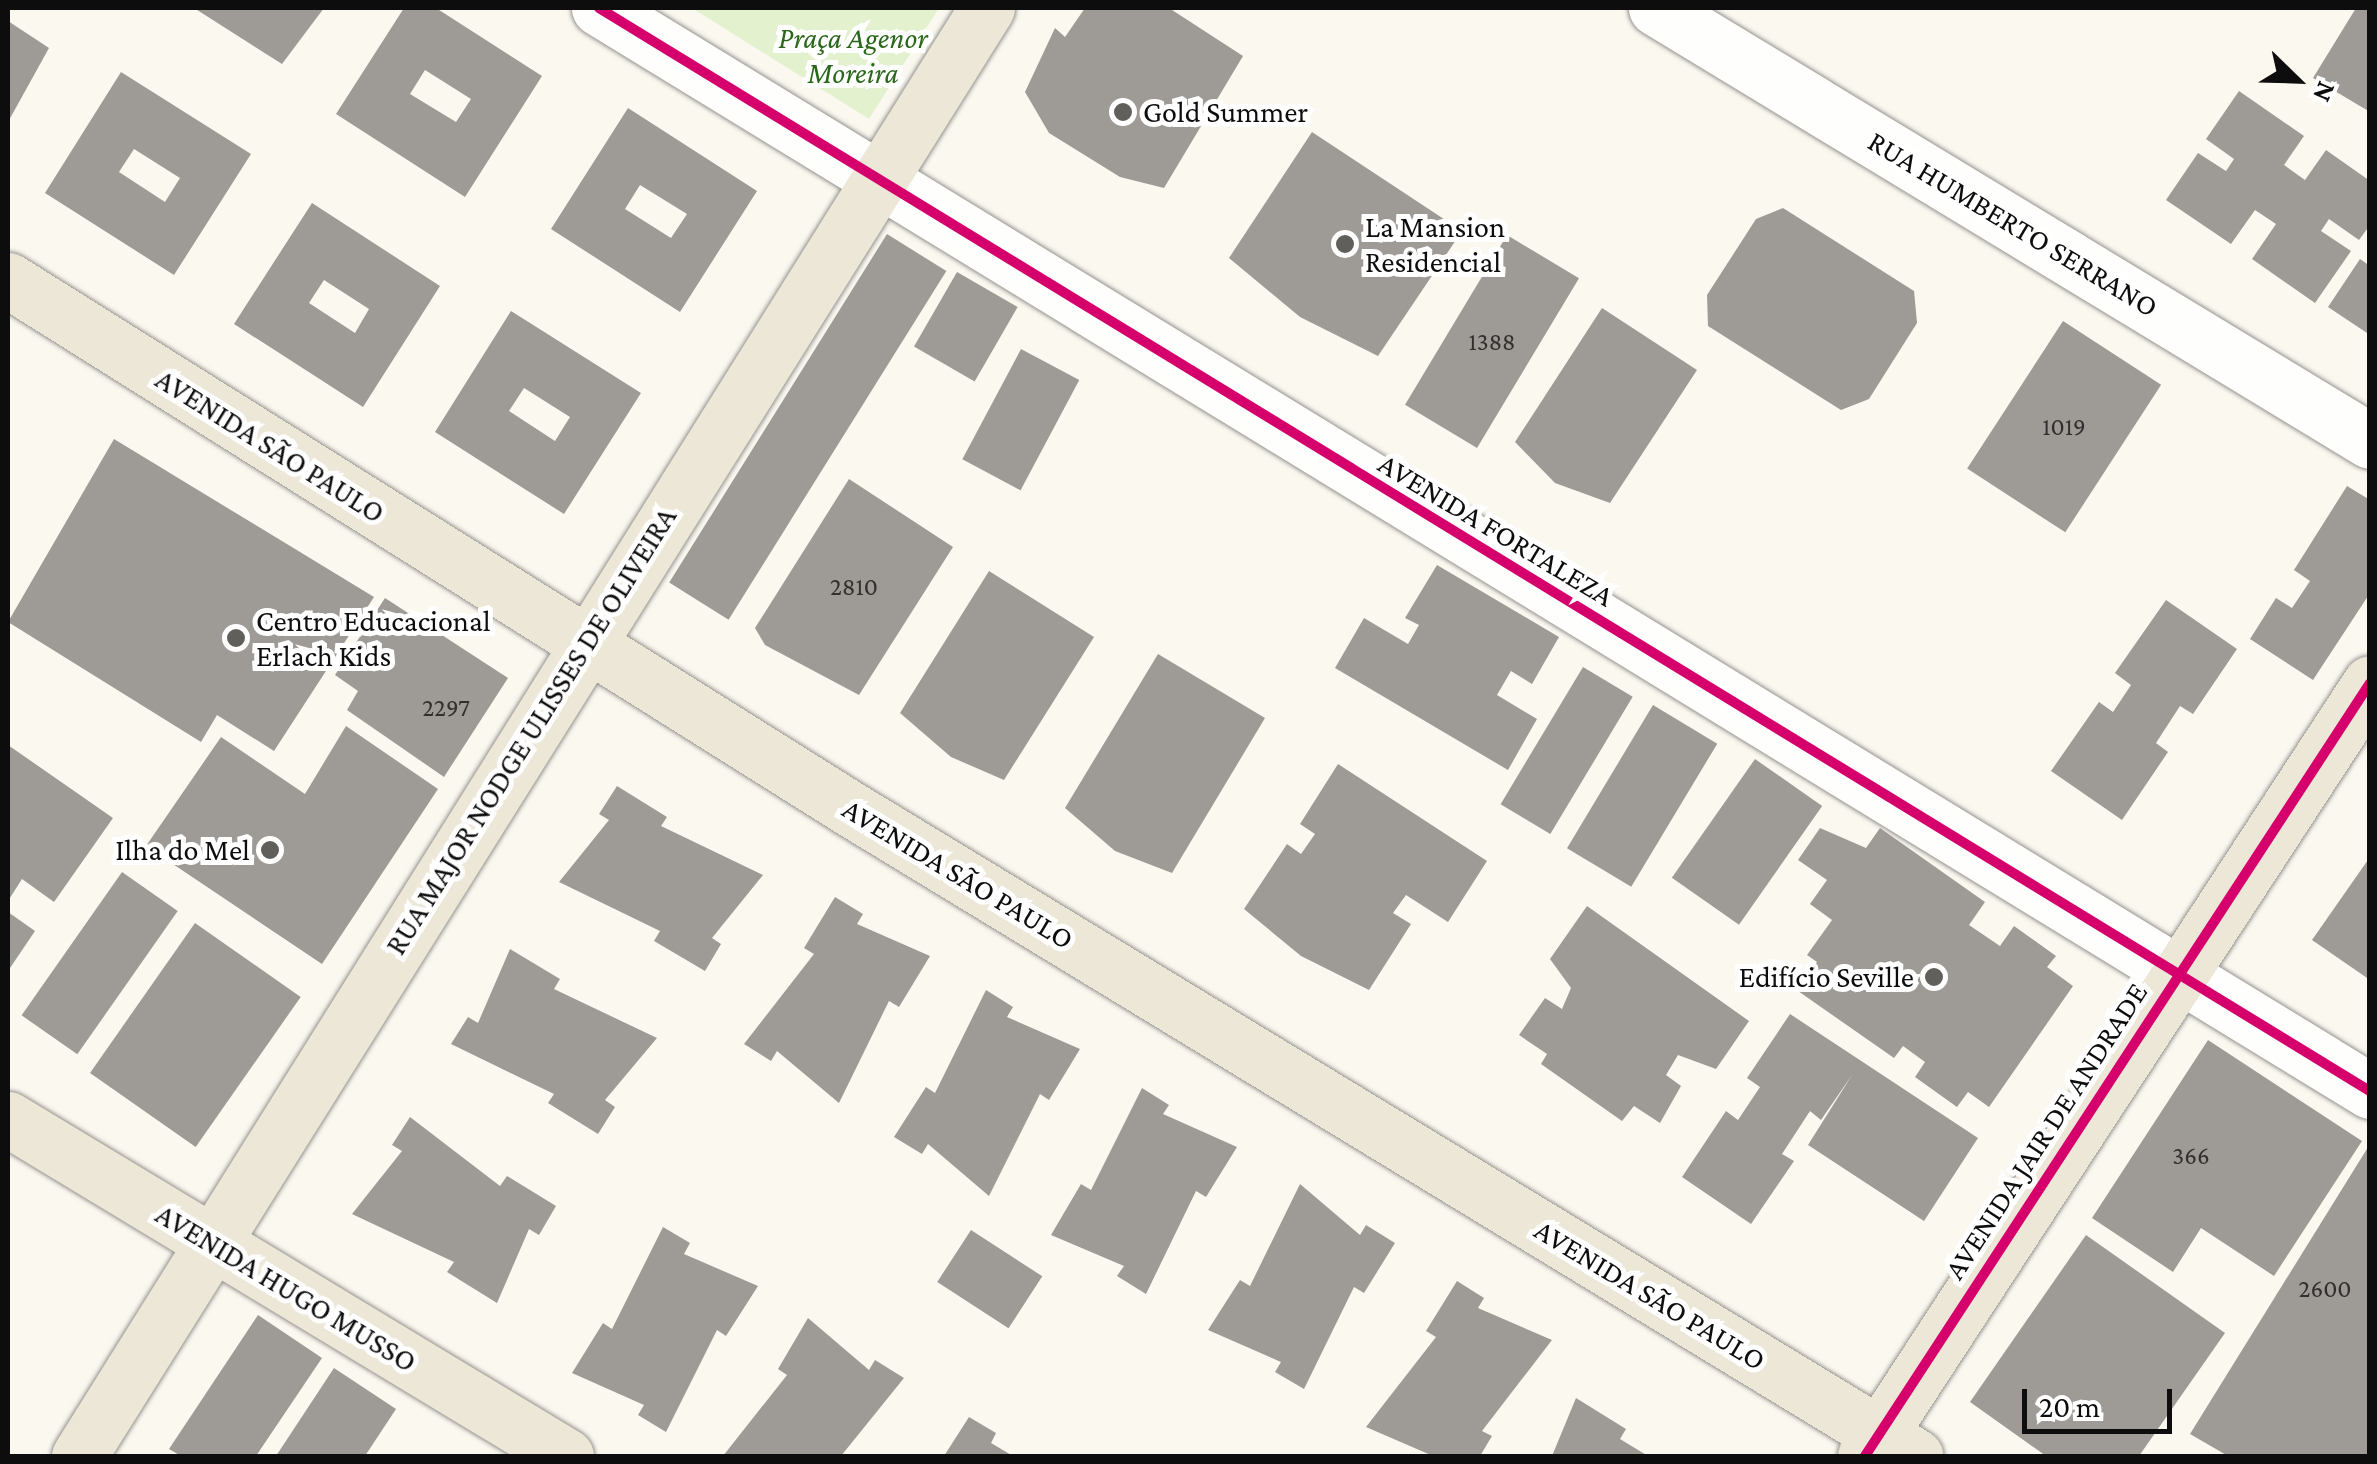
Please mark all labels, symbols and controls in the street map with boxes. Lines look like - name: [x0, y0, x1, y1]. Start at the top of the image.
- park label: Praça Agenor Moreira: [778, 20, 928, 90]
- north arrow: [2247, 30, 2347, 130]
- text: N: [2307, 77, 2343, 107]
- place label: Gold Summer: [1143, 94, 1308, 130]
- marker: Gold Summer: [1112, 101, 1134, 123]
- street label: RUA HUMBERTO SERRANO: [1862, 123, 2164, 325]
- place label: La Mansion Residencial: [1365, 209, 1505, 280]
- marker: La Mansion Residencial: [1334, 233, 1356, 255]
- house number: 1388: [1468, 327, 1516, 357]
- street label: AVENIDA SÃO PAULO: [149, 361, 391, 531]
- house number: 1019: [2042, 412, 2086, 442]
- street label: AVENIDA FORTALEZA: [1372, 446, 1620, 614]
- street label: RUA MAJOR NODGE ULISSES DE OLIVEIRA: [378, 501, 684, 961]
- house number: 2810: [830, 572, 878, 602]
- place label: Centro Educacional Erlach Kids: [256, 603, 491, 674]
- marker: Centro Educacional Erlach Kids: [225, 627, 247, 649]
- house number: 2297: [422, 693, 470, 723]
- street label: AVENIDA SÃO PAULO: [836, 791, 1080, 957]
- place label: Ilha do Mel: [115, 832, 250, 868]
- marker: Ilha do Mel: [259, 839, 281, 861]
- place label: Edifício Seville: [1739, 959, 1914, 995]
- marker: Edifício Seville: [1923, 966, 1945, 988]
- street label: AVENIDA JAIR DE ANDRADE: [1937, 976, 2155, 1286]
- house number: 366: [2172, 1141, 2210, 1171]
- street label: AVENIDA HUGO MUSSO: [149, 1196, 423, 1380]
- street label: AVENIDA SÃO PAULO: [1528, 1212, 1772, 1378]
- house number: 2600: [2299, 1274, 2351, 1304]
- scale bar: [2027, 1369, 2177, 1431]
- text: 20 m: [2039, 1390, 2100, 1423]

